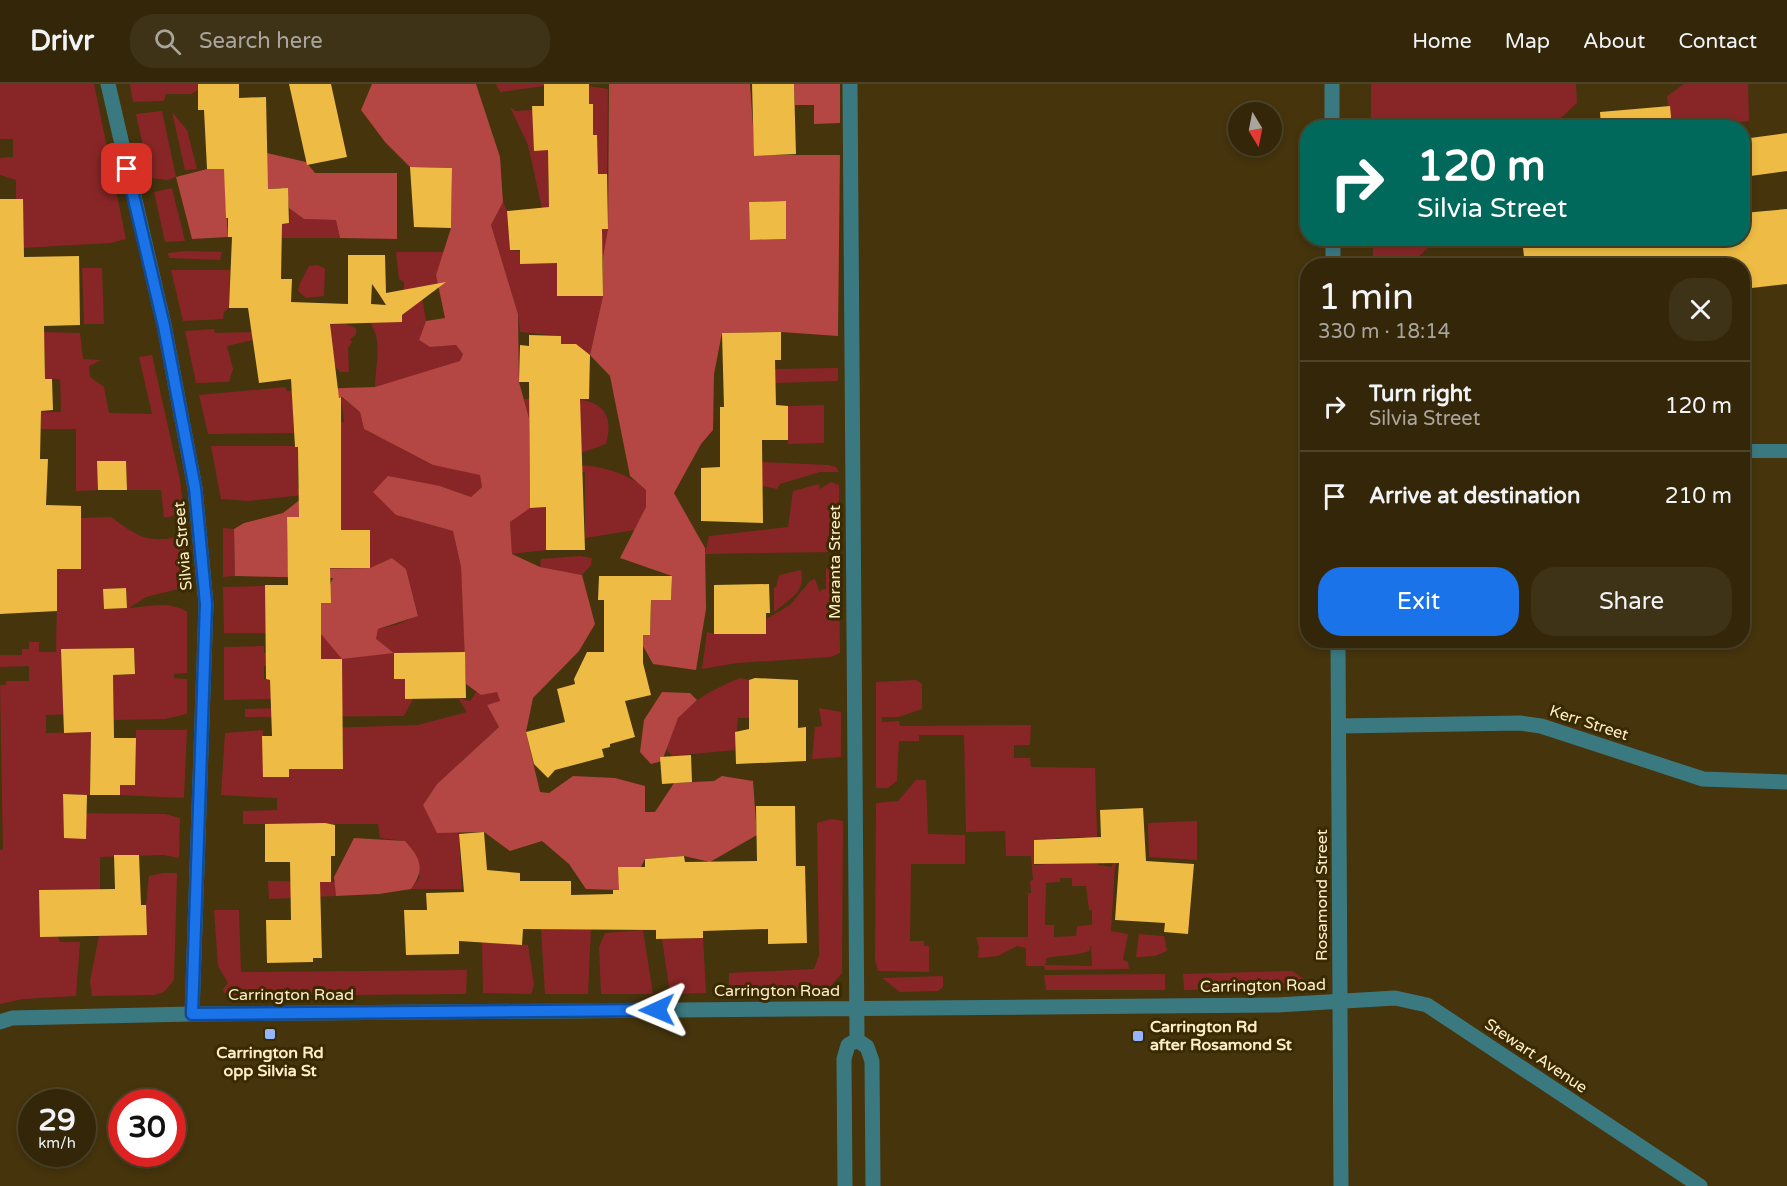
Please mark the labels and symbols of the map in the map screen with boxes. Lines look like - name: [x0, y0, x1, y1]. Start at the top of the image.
- north arrow: [1228, 102, 1282, 156]
- pin: [101, 143, 152, 194]
- street label: Silvia Street: [169, 501, 197, 591]
- street label: Maranta Street: [825, 505, 845, 619]
- street label: Kerr Street: [1547, 701, 1631, 745]
- street label: Rosamond Street: [1312, 829, 1332, 961]
- street label: Carrington Road: [1200, 975, 1326, 997]
- position arrow: [625, 978, 689, 1042]
- street label: Carrington Road: [714, 981, 840, 1001]
- street label: Carrington Road: [228, 985, 354, 1005]
- street label: Stewart Avenue: [1481, 1014, 1591, 1098]
- place label: Carrington Rd after Rosamond St: [1150, 1017, 1293, 1055]
- marker: Carrington Rd opp Silvia St: [263, 1027, 277, 1041]
- marker: Carrington Rd after Rosamond St: [1131, 1029, 1145, 1043]
- place label: Carrington Rd opp Silvia St: [216, 1043, 324, 1081]
- speed limit sign: 30: [108, 1089, 186, 1167]

